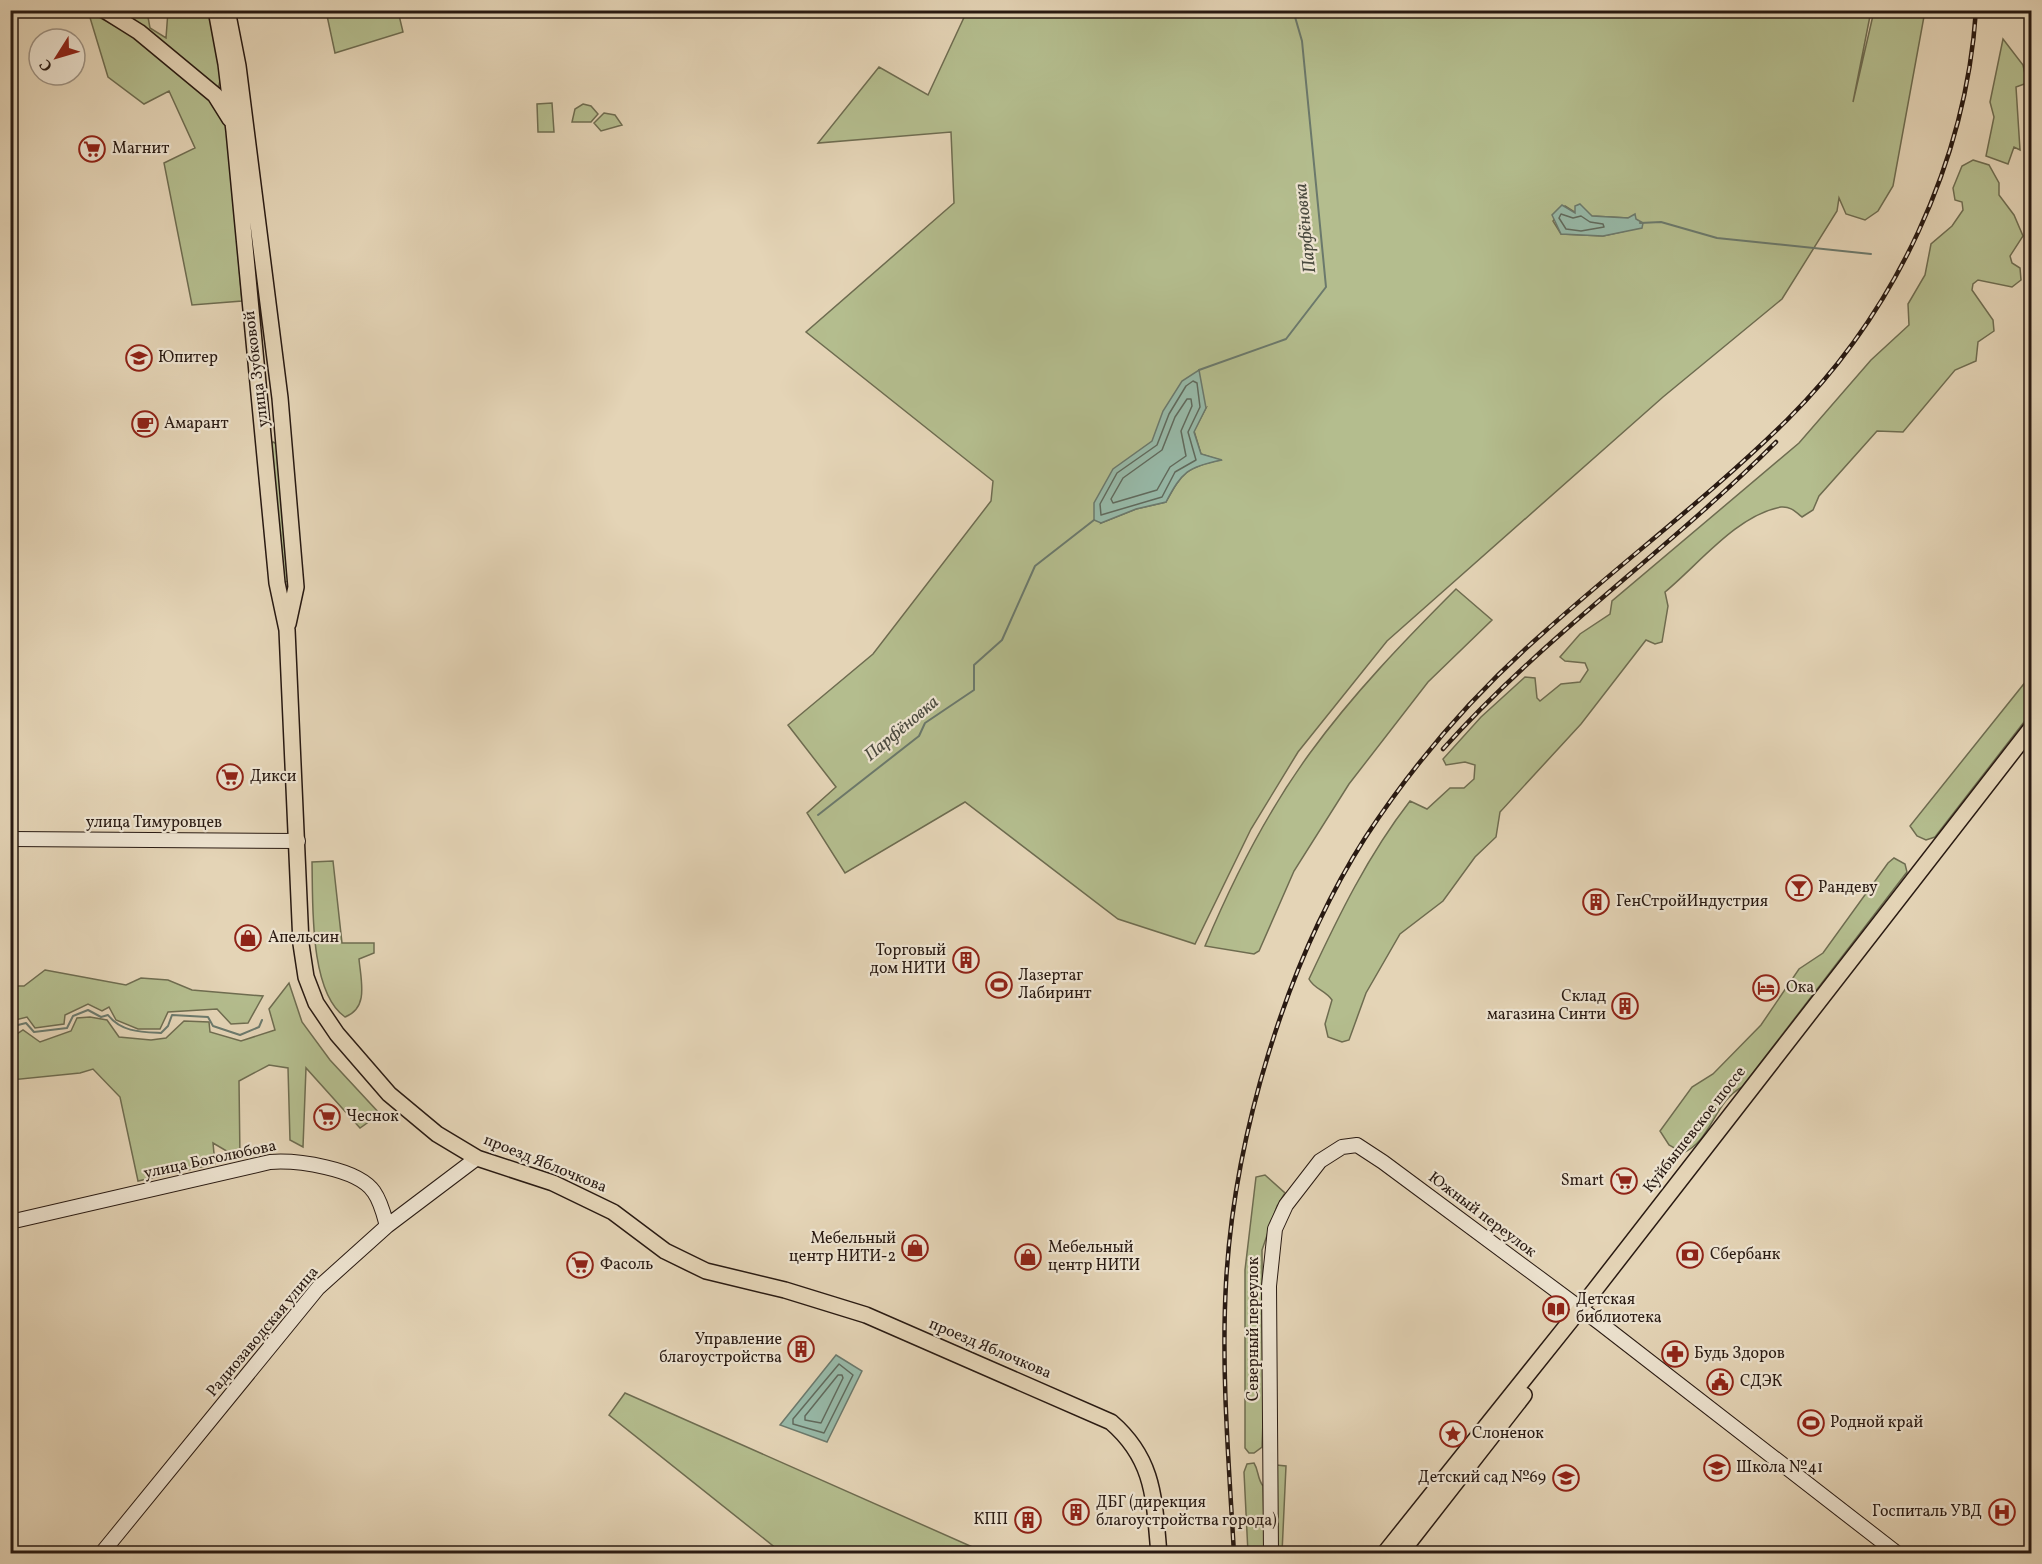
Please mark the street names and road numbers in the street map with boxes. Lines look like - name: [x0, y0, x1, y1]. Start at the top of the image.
- street label: улица Зубковой: [239, 309, 275, 428]
- street label: улица Тимуровцев: [86, 812, 222, 834]
- street label: Куйбышевское шоссе: [1639, 1062, 1751, 1198]
- street label: проезд Яблочкова: [480, 1129, 610, 1199]
- street label: улица Боголюбова: [142, 1135, 279, 1185]
- street label: Южный переулок: [1423, 1167, 1541, 1263]
- street label: Северный переулок: [1243, 1256, 1265, 1401]
- street label: Радиозаводская улица: [202, 1262, 324, 1402]
- street label: проезд Яблочкова: [925, 1313, 1055, 1385]

